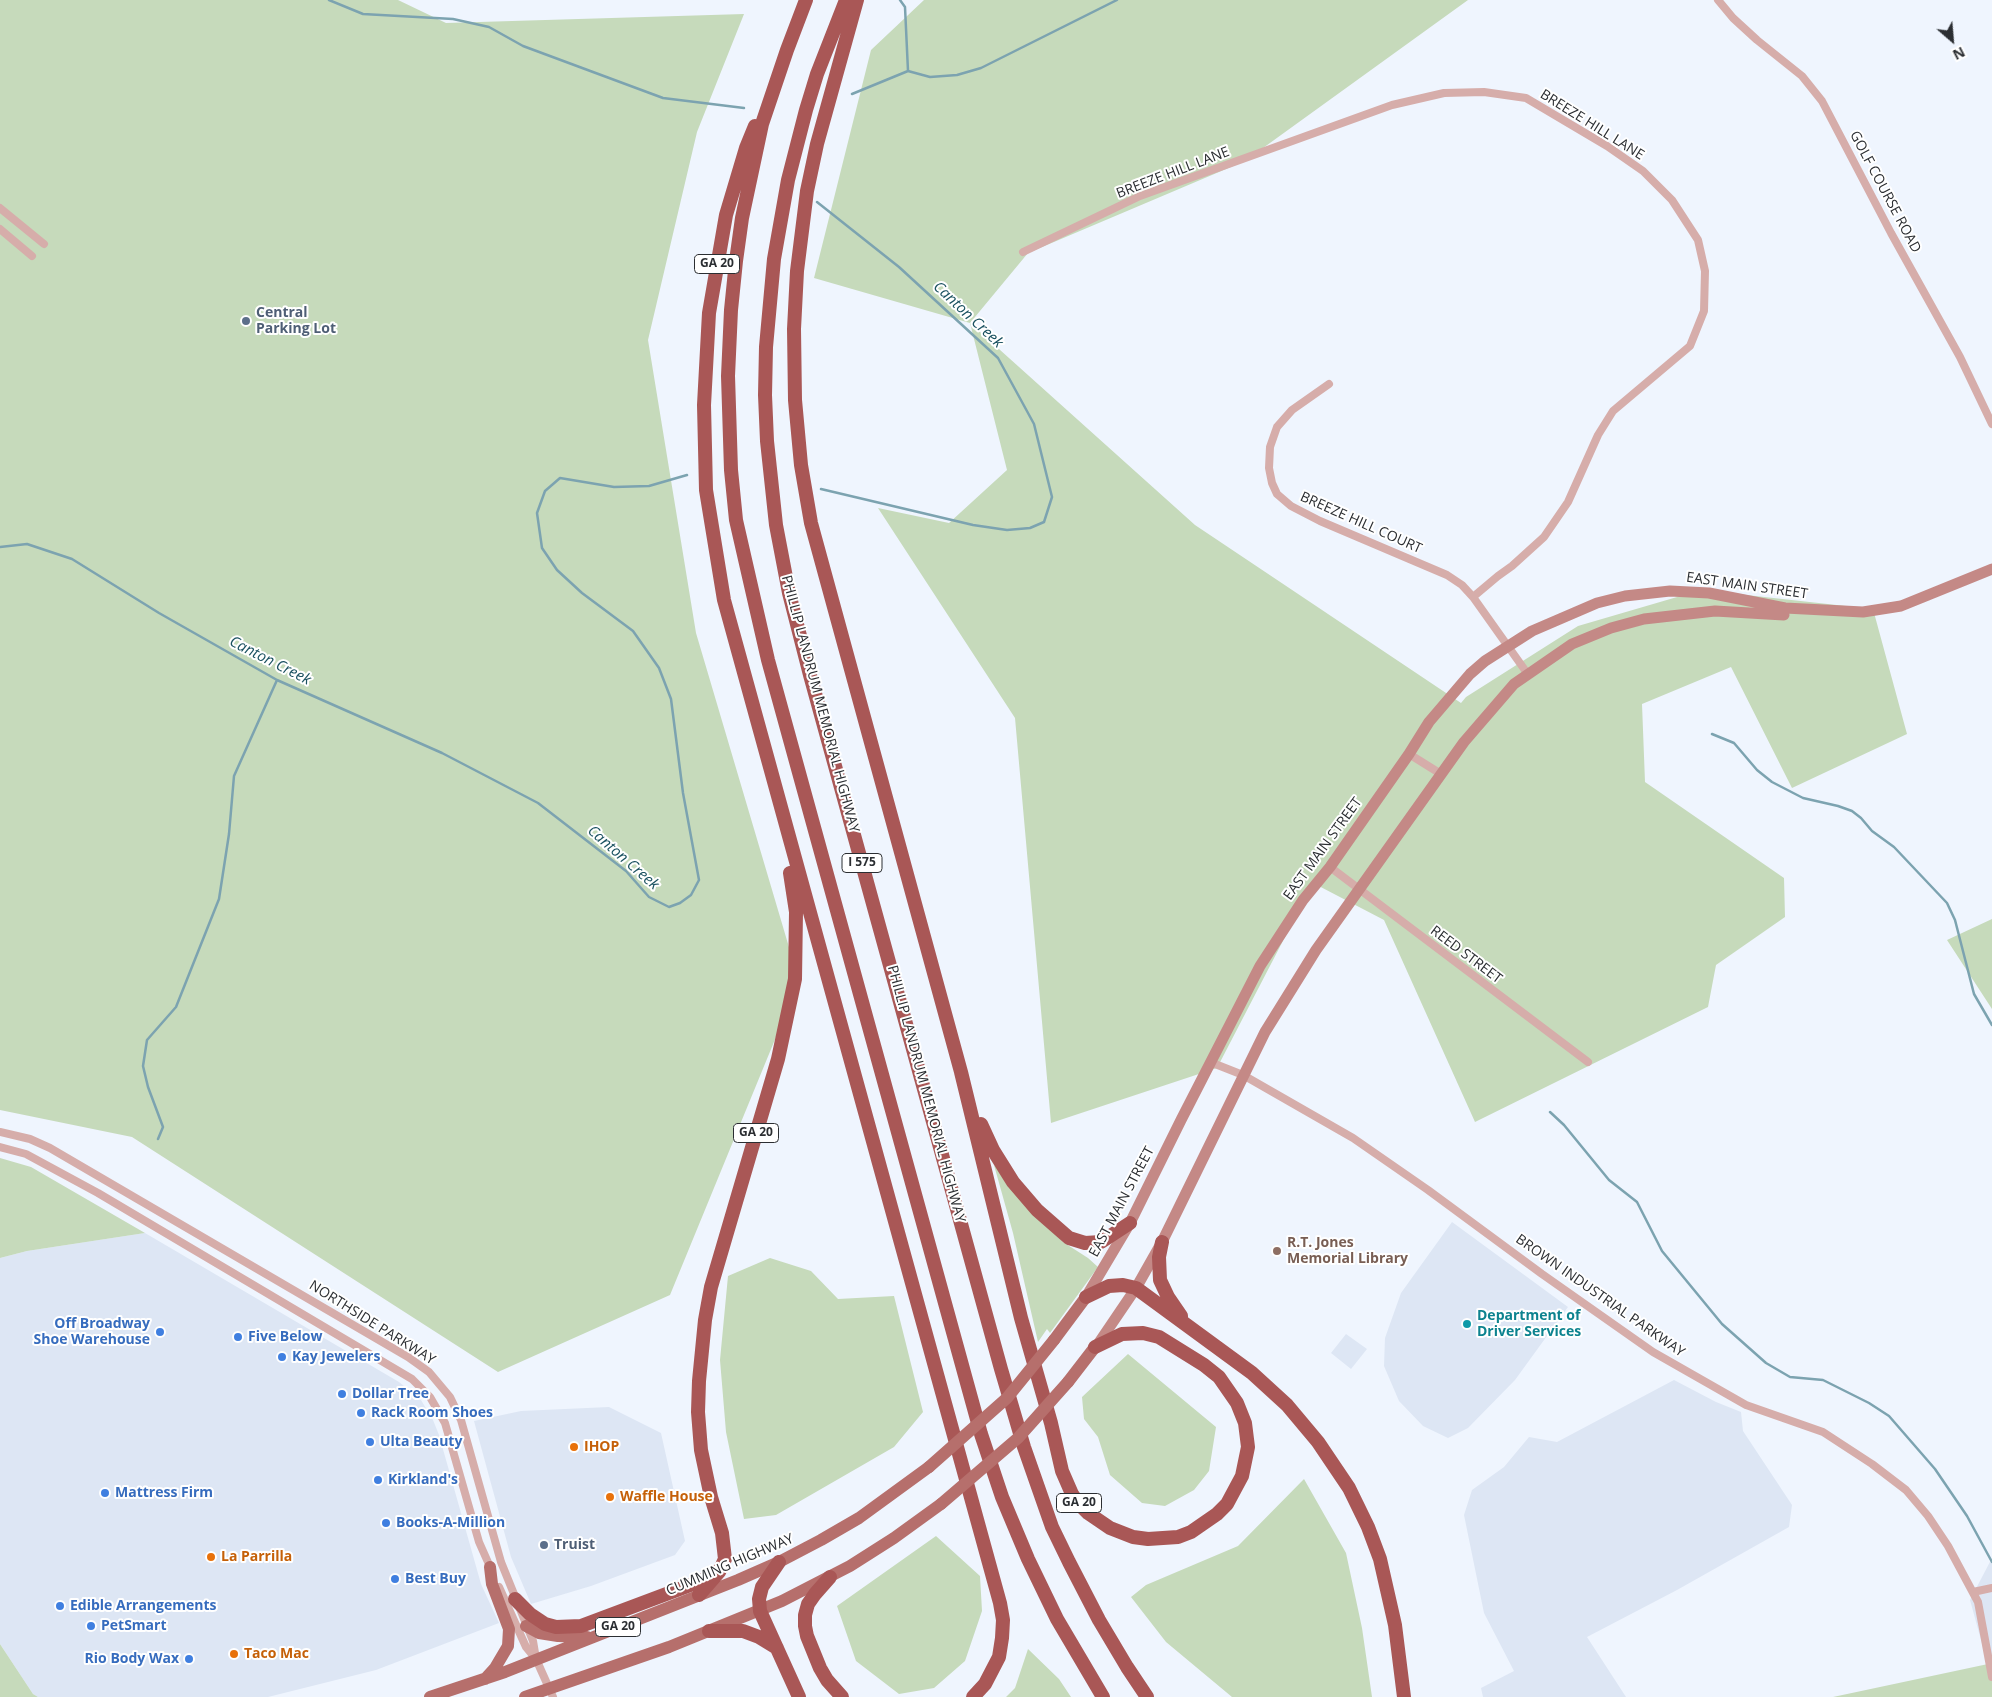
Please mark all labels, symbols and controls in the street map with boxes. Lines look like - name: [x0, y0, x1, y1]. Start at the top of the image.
- north arrow: [1927, 15, 1977, 65]
- text: N: [1950, 43, 1968, 65]
- street label: BREEZE HILL LANE: [1537, 86, 1647, 164]
- street label: GOLF COURSE ROAD: [1846, 128, 1924, 256]
- street label: BREEZE HILL LANE: [1114, 144, 1232, 202]
- road number: GA 20: [694, 254, 740, 274]
- water label: Canton Creek: [929, 278, 1007, 352]
- place label: Central Parking Lot: [256, 305, 336, 338]
- marker: Central Parking Lot: [240, 315, 252, 327]
- street label: BREEZE HILL COURT: [1298, 489, 1424, 557]
- street label: EAST MAIN STREET: [1685, 569, 1809, 603]
- street label: PHILLIP LANDRUM MEMORIAL HIGHWAY: [778, 573, 862, 835]
- water label: Canton Creek: [226, 633, 314, 689]
- street label: EAST MAIN STREET: [1280, 795, 1366, 903]
- water label: Canton Creek: [584, 822, 662, 894]
- road number: I 575: [842, 854, 882, 872]
- street label: REED STREET: [1427, 923, 1505, 987]
- street label: PHILLIP LANDRUM MEMORIAL HIGHWAY: [884, 963, 968, 1225]
- road number: GA 20: [734, 1124, 778, 1142]
- street label: EAST MAIN STREET: [1086, 1144, 1158, 1260]
- street label: BROWN INDUSTRIAL PARKWAY: [1512, 1231, 1688, 1361]
- place label: R.T. Jones Memorial Library: [1287, 1235, 1408, 1268]
- marker: R.T. Jones Memorial Library: [1271, 1245, 1283, 1257]
- street label: NORTHSIDE PARKWAY: [306, 1277, 438, 1369]
- place label: Department of Driver Services: [1477, 1308, 1581, 1340]
- place label: Off Broadway Shoe Warehouse: [34, 1316, 150, 1348]
- marker: Department of Driver Services: [1461, 1318, 1473, 1330]
- marker: Off Broadway Shoe Warehouse: [154, 1326, 166, 1338]
- place label: Five Below: [248, 1329, 322, 1345]
- marker: Five Below: [232, 1331, 244, 1343]
- place label: Kay Jewelers: [292, 1349, 380, 1365]
- marker: Kay Jewelers: [276, 1351, 288, 1363]
- place label: Dollar Tree: [352, 1386, 429, 1402]
- marker: Dollar Tree: [336, 1388, 348, 1400]
- place label: Rack Room Shoes: [371, 1405, 493, 1421]
- marker: Rack Room Shoes: [355, 1407, 367, 1419]
- place label: Ulta Beauty: [380, 1434, 462, 1450]
- marker: Ulta Beauty: [364, 1436, 376, 1448]
- place label: IHOP: [584, 1439, 619, 1455]
- marker: IHOP: [568, 1441, 580, 1453]
- place label: Kirkland's: [388, 1472, 458, 1488]
- marker: Kirkland's: [372, 1474, 384, 1486]
- place label: Mattress Firm: [115, 1485, 213, 1501]
- marker: Mattress Firm: [99, 1487, 111, 1499]
- place label: Waffle House: [620, 1489, 713, 1505]
- marker: Waffle House: [604, 1491, 616, 1503]
- road number: GA 20: [1056, 1494, 1102, 1512]
- place label: Books-A-Million: [396, 1515, 505, 1531]
- marker: Books-A-Million: [380, 1517, 392, 1529]
- street label: CUMMING HIGHWAY: [664, 1531, 796, 1599]
- place label: Truist: [554, 1537, 595, 1553]
- marker: Truist: [538, 1539, 550, 1551]
- place label: La Parrilla: [221, 1549, 292, 1565]
- marker: La Parrilla: [205, 1551, 217, 1563]
- place label: Best Buy: [405, 1571, 466, 1587]
- marker: Best Buy: [389, 1573, 401, 1585]
- place label: Edible Arrangements: [70, 1598, 216, 1614]
- marker: Edible Arrangements: [54, 1600, 66, 1612]
- place label: PetSmart: [101, 1618, 166, 1634]
- road number: GA 20: [596, 1618, 640, 1636]
- marker: PetSmart: [85, 1620, 97, 1632]
- place label: Taco Mac: [244, 1646, 309, 1662]
- marker: Taco Mac: [228, 1648, 240, 1660]
- place label: Rio Body Wax: [85, 1651, 179, 1667]
- marker: Rio Body Wax: [183, 1653, 195, 1665]

